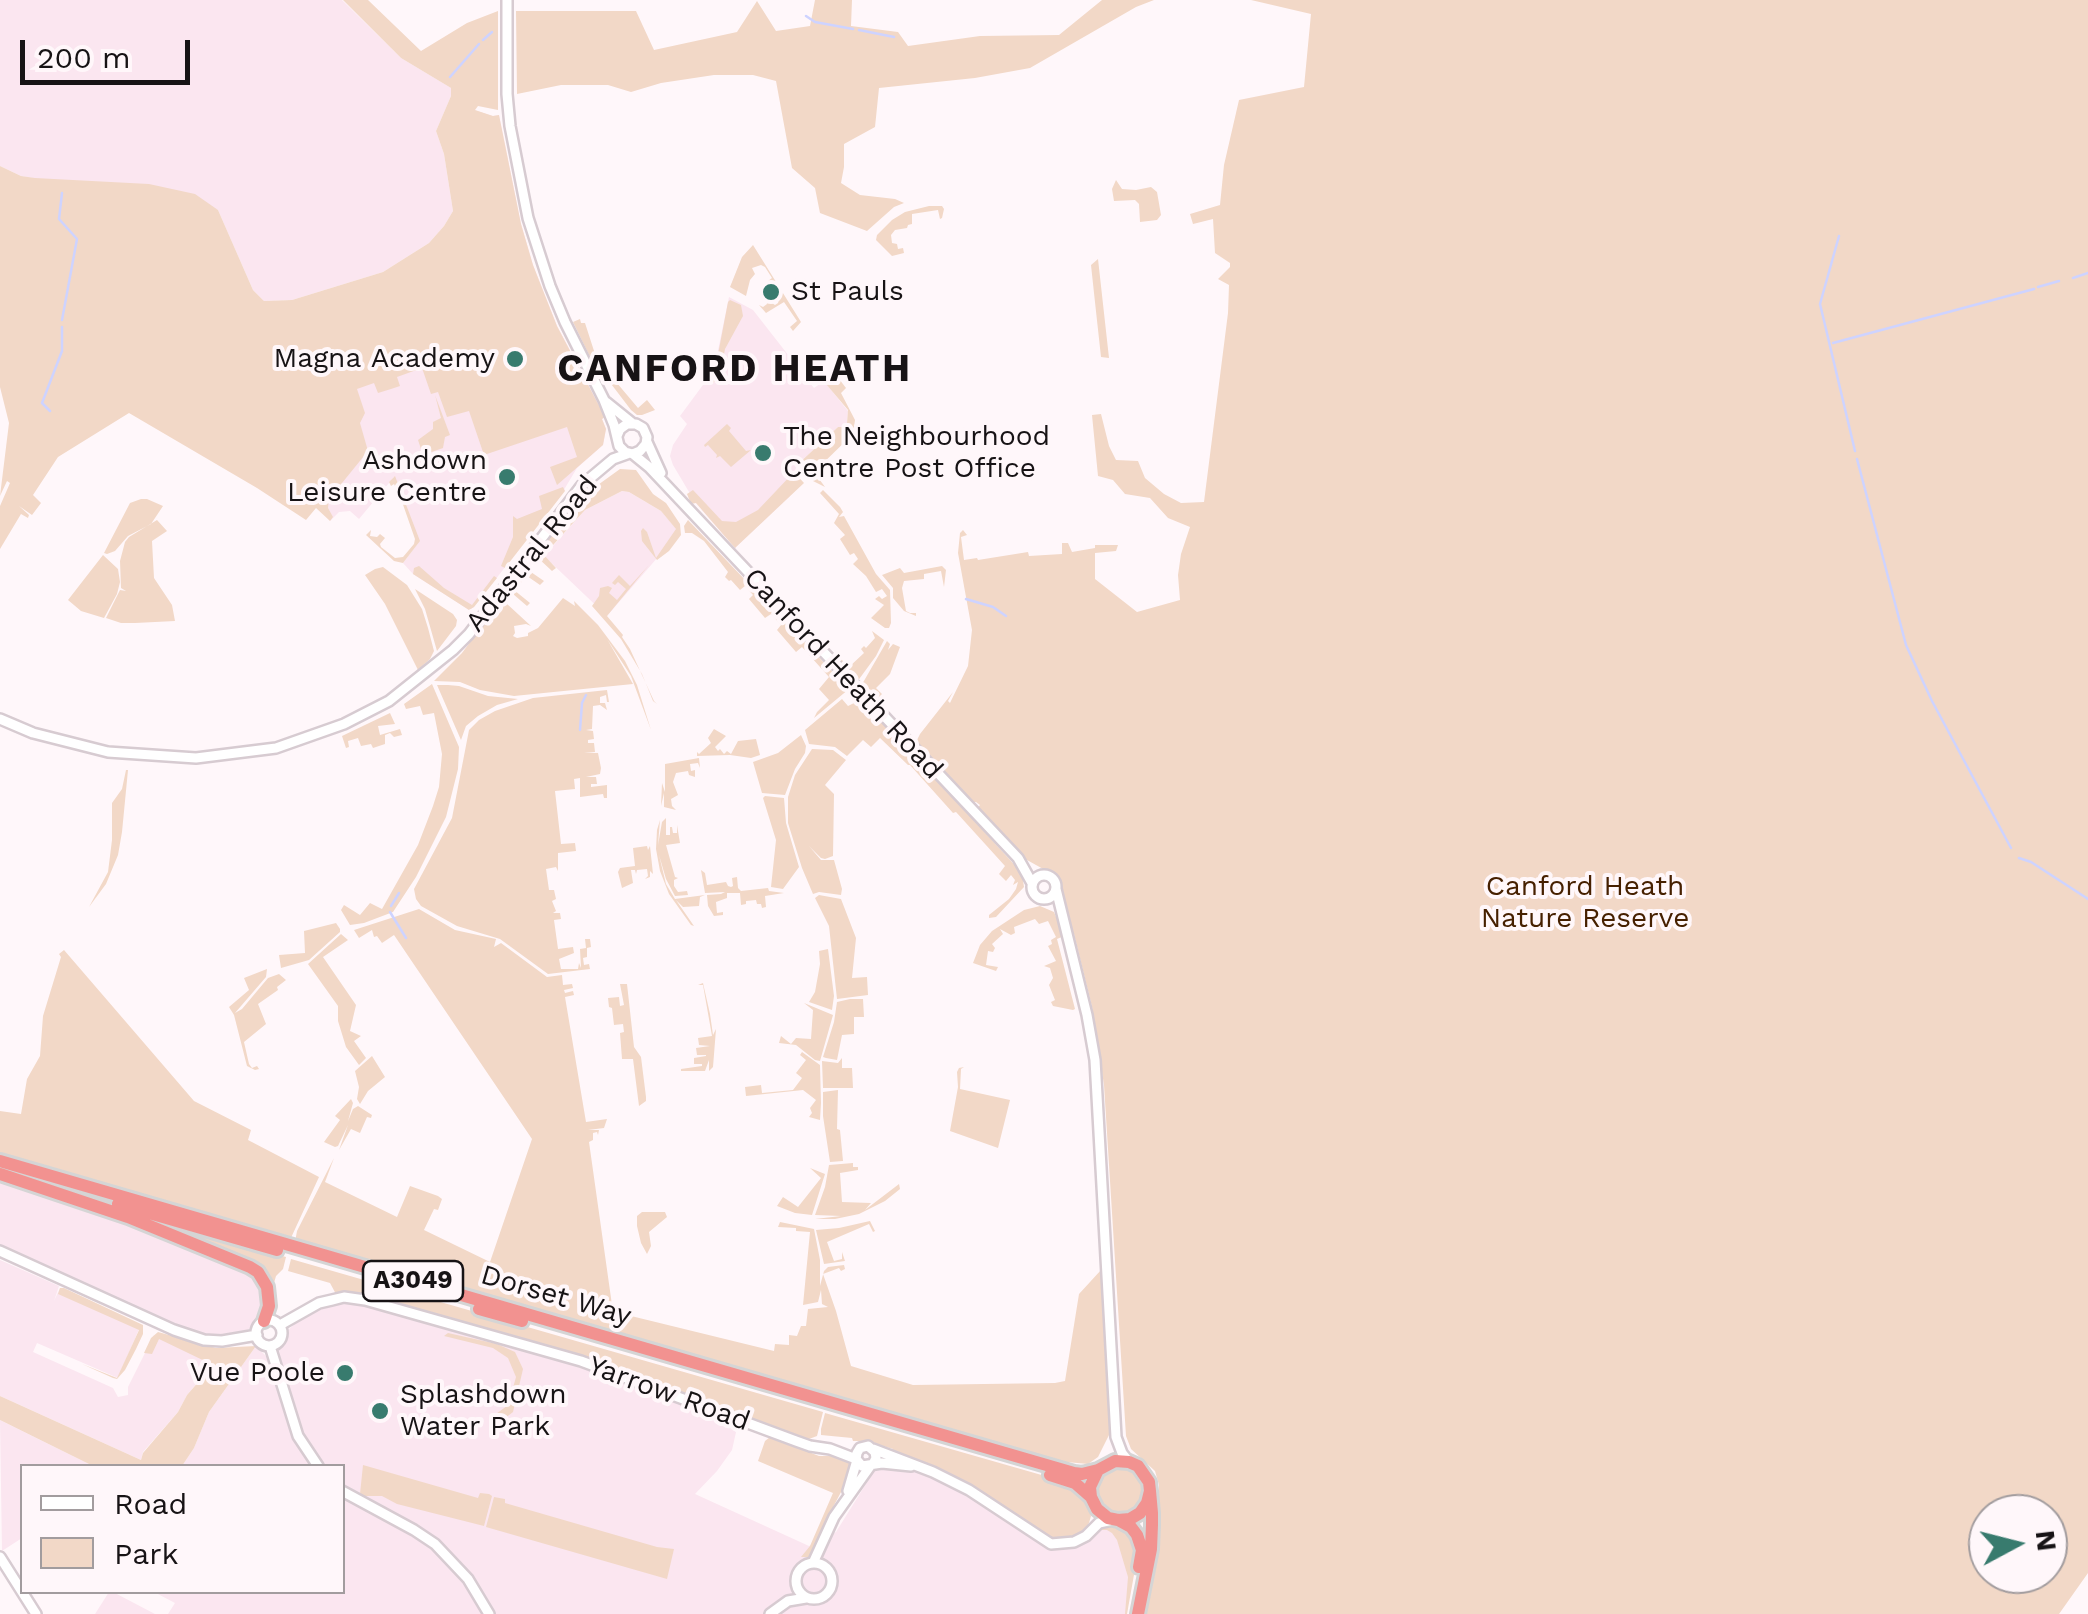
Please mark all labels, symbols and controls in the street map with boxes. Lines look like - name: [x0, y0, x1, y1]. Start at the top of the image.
- scale bar: [25, 20, 195, 82]
- text: 200 m: [37, 40, 131, 75]
- place label: St Pauls: [791, 275, 904, 309]
- marker: St Pauls: [760, 281, 782, 303]
- place label: Magna Academy: [274, 342, 495, 376]
- district label: CANFORD HEATH: [557, 347, 913, 393]
- marker: Magna Academy: [504, 348, 526, 370]
- place label: The Neighbourhood Centre Post Office: [783, 420, 1050, 486]
- marker: The Neighbourhood Centre Post Office: [752, 442, 774, 464]
- place label: Ashdown Leisure Centre: [287, 444, 487, 510]
- marker: Ashdown Leisure Centre: [496, 466, 518, 488]
- street label: Adastral Road: [459, 469, 605, 639]
- street label: Canford Heath Road: [736, 561, 950, 787]
- park label: Canford Heath Nature Reserve: [1481, 870, 1689, 936]
- street label: Dorset Way: [477, 1259, 635, 1333]
- road number: A3049: [363, 1261, 463, 1301]
- street label: Yarrow Road: [584, 1349, 754, 1439]
- place label: Vue Poole: [190, 1356, 325, 1390]
- marker: Vue Poole: [334, 1362, 356, 1384]
- place label: Splashdown Water Park: [400, 1378, 567, 1444]
- marker: Splashdown Water Park: [369, 1400, 391, 1422]
- legend: [20, 1464, 345, 1594]
- text: Road: [114, 1486, 187, 1521]
- north arrow: [1968, 1494, 2068, 1594]
- text: N: [2029, 1528, 2064, 1553]
- text: Park: [114, 1536, 179, 1571]

